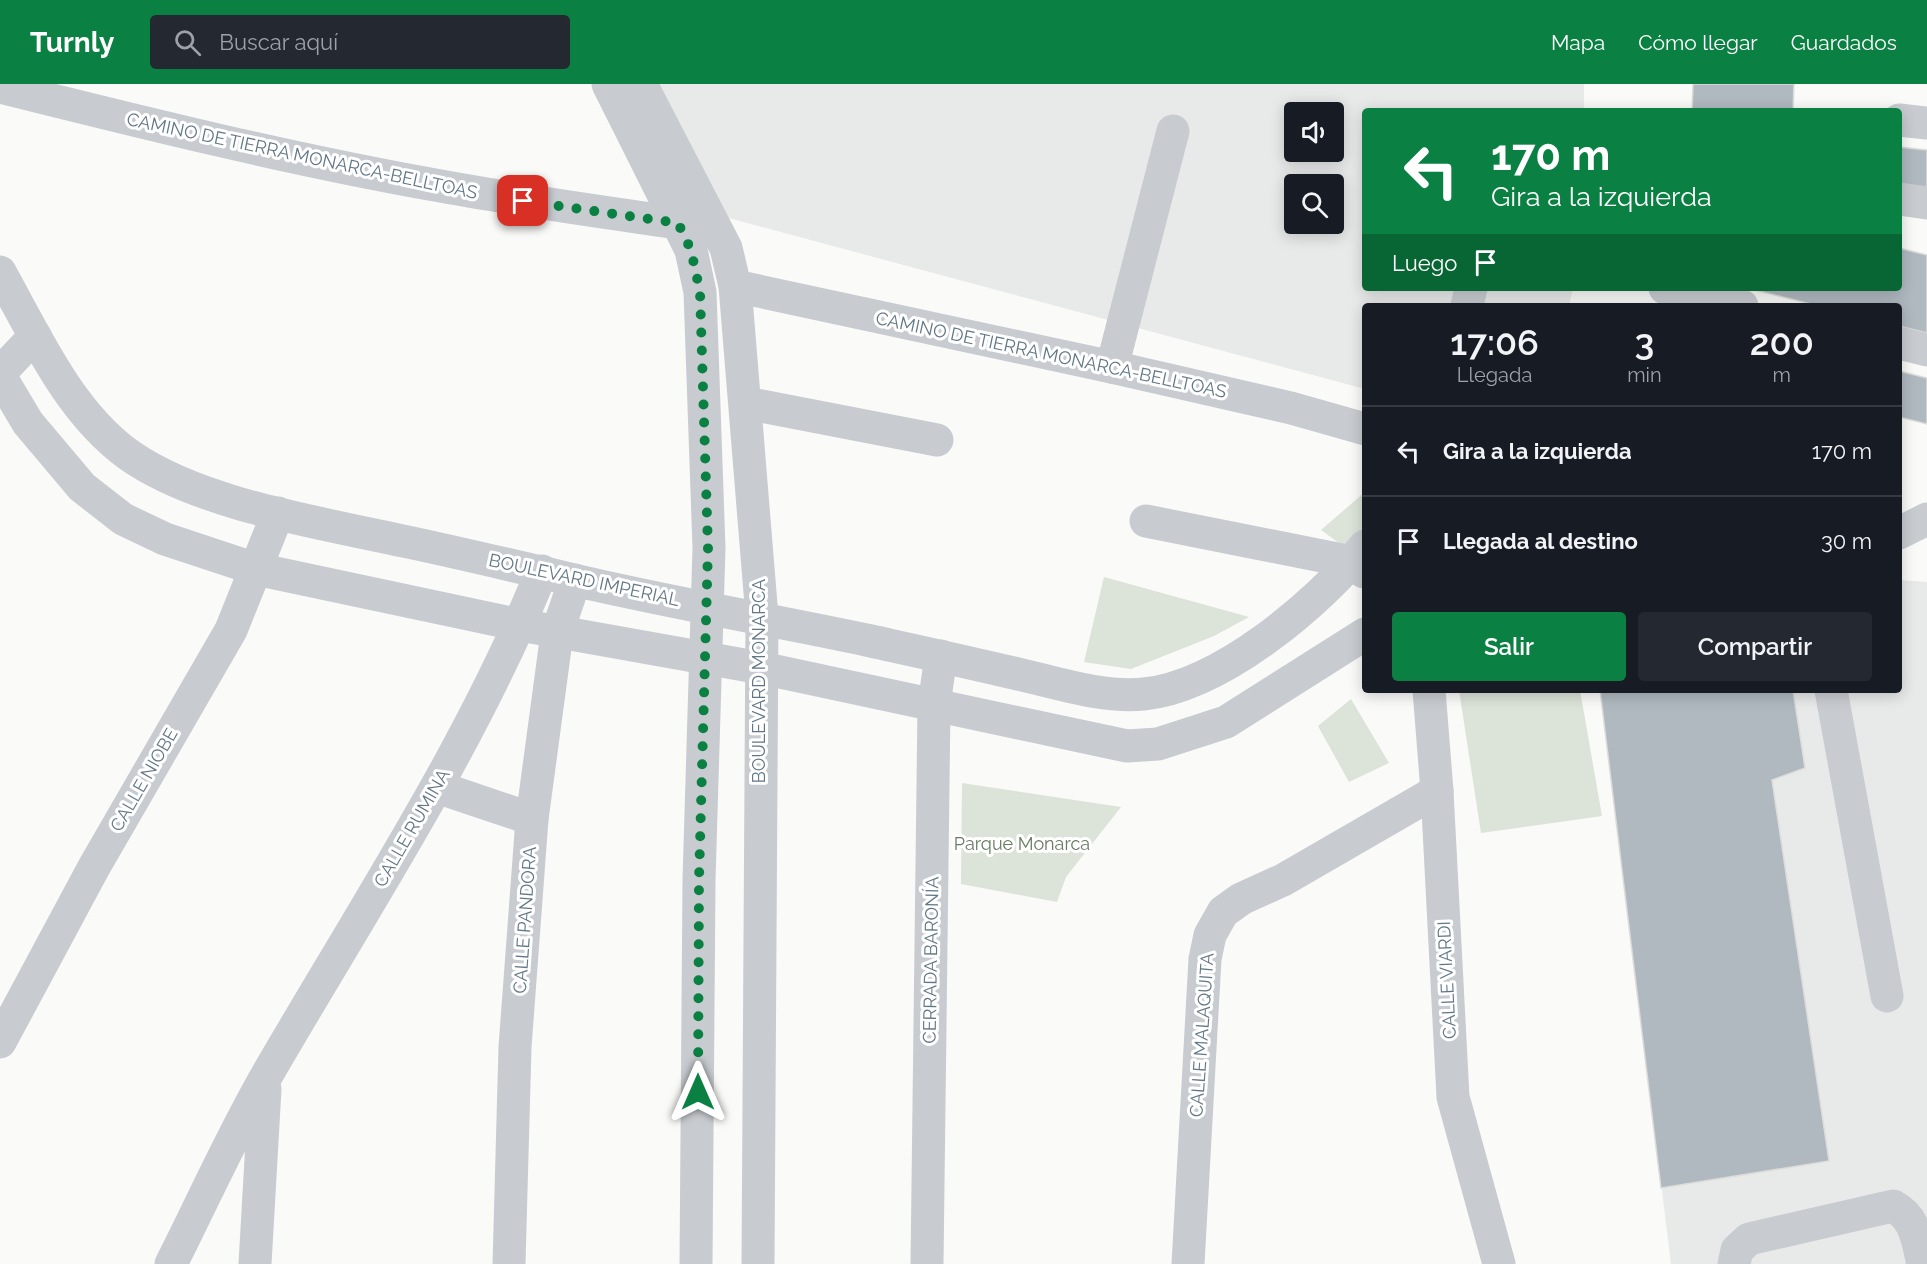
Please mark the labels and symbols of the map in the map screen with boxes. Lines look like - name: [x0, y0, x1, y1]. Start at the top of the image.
- street label: CAMINO DE TIERRA MONARCA-BELLTOAS: [125, 108, 479, 203]
- pin: [497, 175, 548, 226]
- street label: CAMINO DE TIERRA MONARCA-BELLTOAS: [874, 307, 1228, 402]
- street label: BOULEVARD IMPERIAL: [487, 549, 682, 610]
- street label: BOULEVARD MONARCA: [748, 579, 769, 783]
- street label: CALLE NIOBE: [106, 724, 182, 835]
- street label: CALLE RUMINA: [369, 765, 454, 890]
- park label: Parque Monarca: [954, 833, 1090, 854]
- street label: CALLE PANDORA: [509, 846, 540, 994]
- street label: CERRADA BARONÍA: [918, 876, 942, 1044]
- street label: CALLE VIARDI: [1433, 920, 1460, 1040]
- street label: CALLE MALAQUITA: [1185, 952, 1218, 1118]
- position arrow: [666, 1060, 730, 1124]

